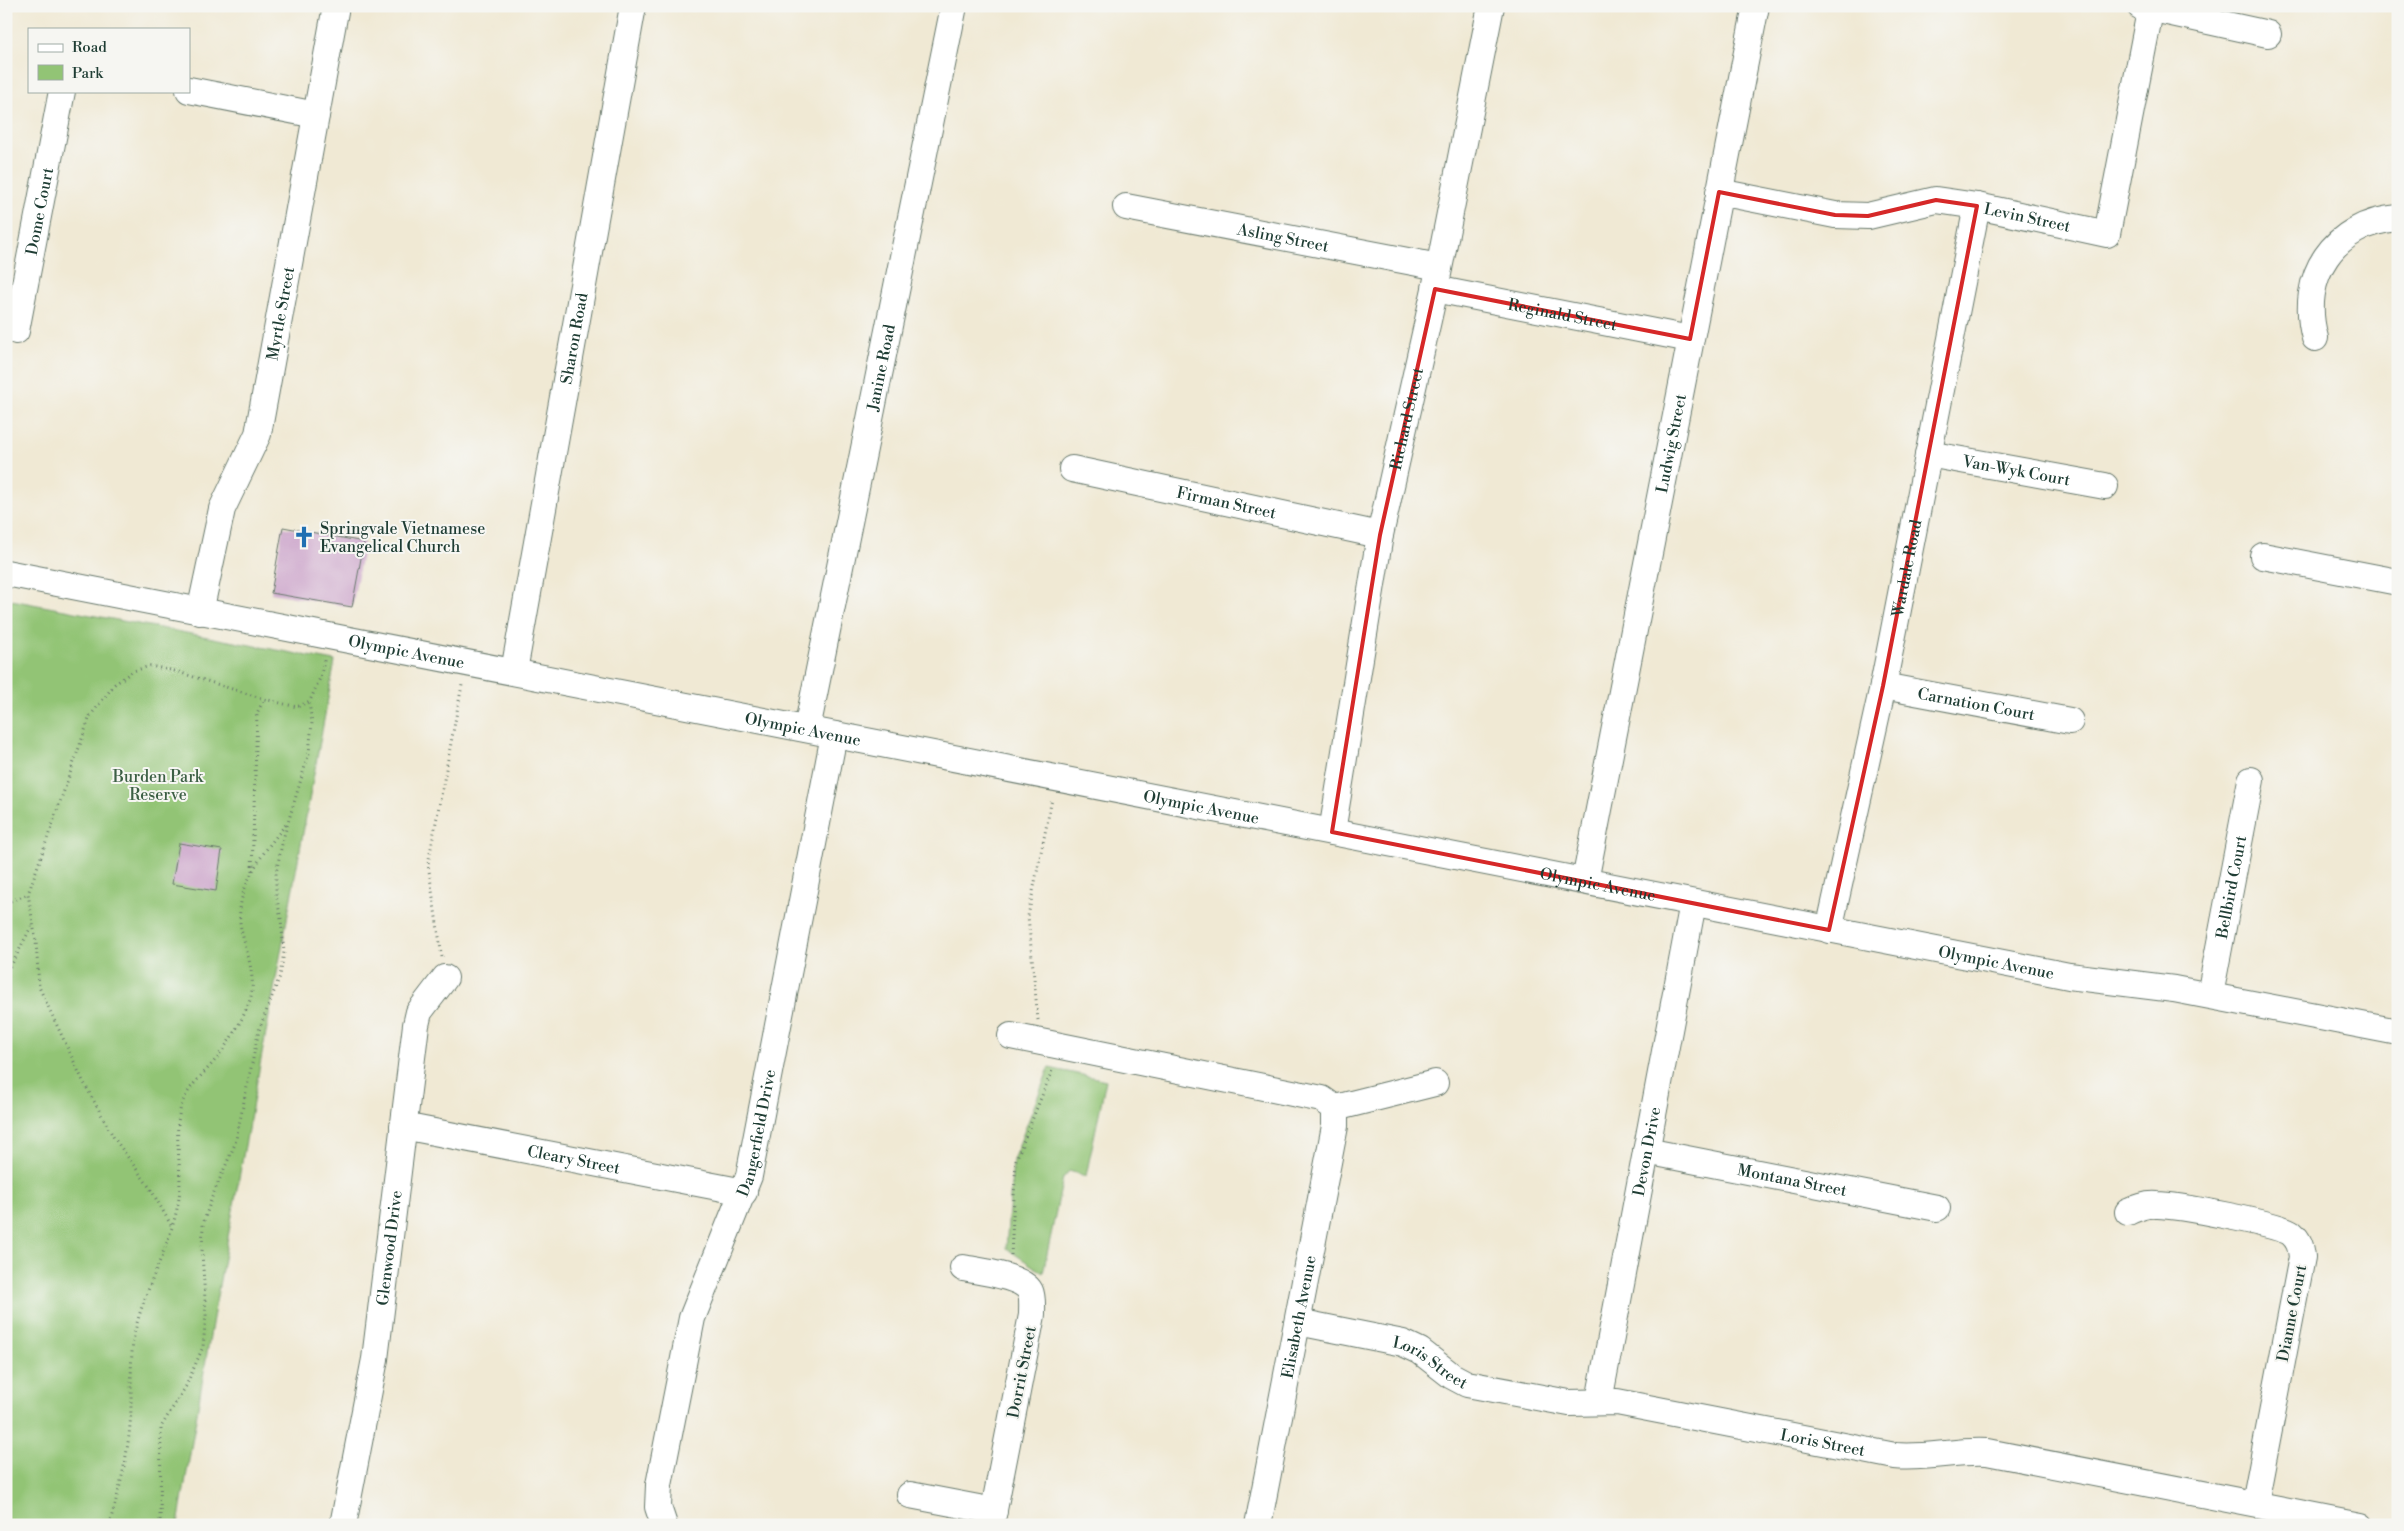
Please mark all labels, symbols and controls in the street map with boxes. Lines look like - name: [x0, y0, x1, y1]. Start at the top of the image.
- legend: [28, 28, 190, 92]
- text: Road: [72, 38, 107, 57]
- text: Park: [72, 64, 104, 83]
- street label: Dome Court: [22, 165, 58, 257]
- street label: Levin Street: [1982, 199, 2073, 237]
- street label: Asling Street: [1235, 219, 1331, 257]
- street label: Myrtle Street: [263, 265, 299, 362]
- street label: Sharon Road: [557, 291, 593, 386]
- street label: Reginald Street: [1506, 295, 1619, 336]
- street label: Janine Road: [863, 323, 900, 414]
- street label: Richard Street: [1386, 365, 1428, 472]
- street label: Ludwig Street: [1652, 392, 1691, 495]
- street label: Van-Wyk Court: [1960, 451, 2072, 491]
- street label: Firman Street: [1175, 483, 1278, 524]
- street label: Wardale Road: [1888, 518, 1926, 620]
- place label: Springvale Vietnamese Evangelical Church: [320, 519, 485, 557]
- church icon: Springvale Vietnamese Evangelical Church: [291, 524, 317, 550]
- street label: Olympic Avenue: [347, 631, 466, 673]
- street label: Carnation Court: [1916, 684, 2037, 725]
- street label: Olympic Avenue: [743, 709, 862, 751]
- park label: Burden Park Reserve: [112, 767, 205, 805]
- street label: Olympic Avenue: [1141, 786, 1261, 829]
- street label: Bellbird Court: [2212, 834, 2251, 941]
- street label: Olympic Avenue: [1538, 864, 1657, 906]
- street label: Olympic Avenue: [1936, 942, 2056, 984]
- street label: Dangerfield Drive: [733, 1068, 780, 1200]
- street label: Devon Drive: [1629, 1105, 1665, 1198]
- street label: Cleary Street: [526, 1141, 622, 1179]
- street label: Montana Street: [1736, 1160, 1849, 1201]
- street label: Glenwood Drive: [373, 1189, 407, 1307]
- street label: Elisabeth Avenue: [1277, 1254, 1321, 1380]
- street label: Dianne Court: [2273, 1263, 2311, 1363]
- street label: Dorrit Street: [1003, 1324, 1041, 1420]
- street label: Loris Street: [1391, 1332, 1471, 1394]
- street label: Loris Street: [1779, 1425, 1867, 1461]

